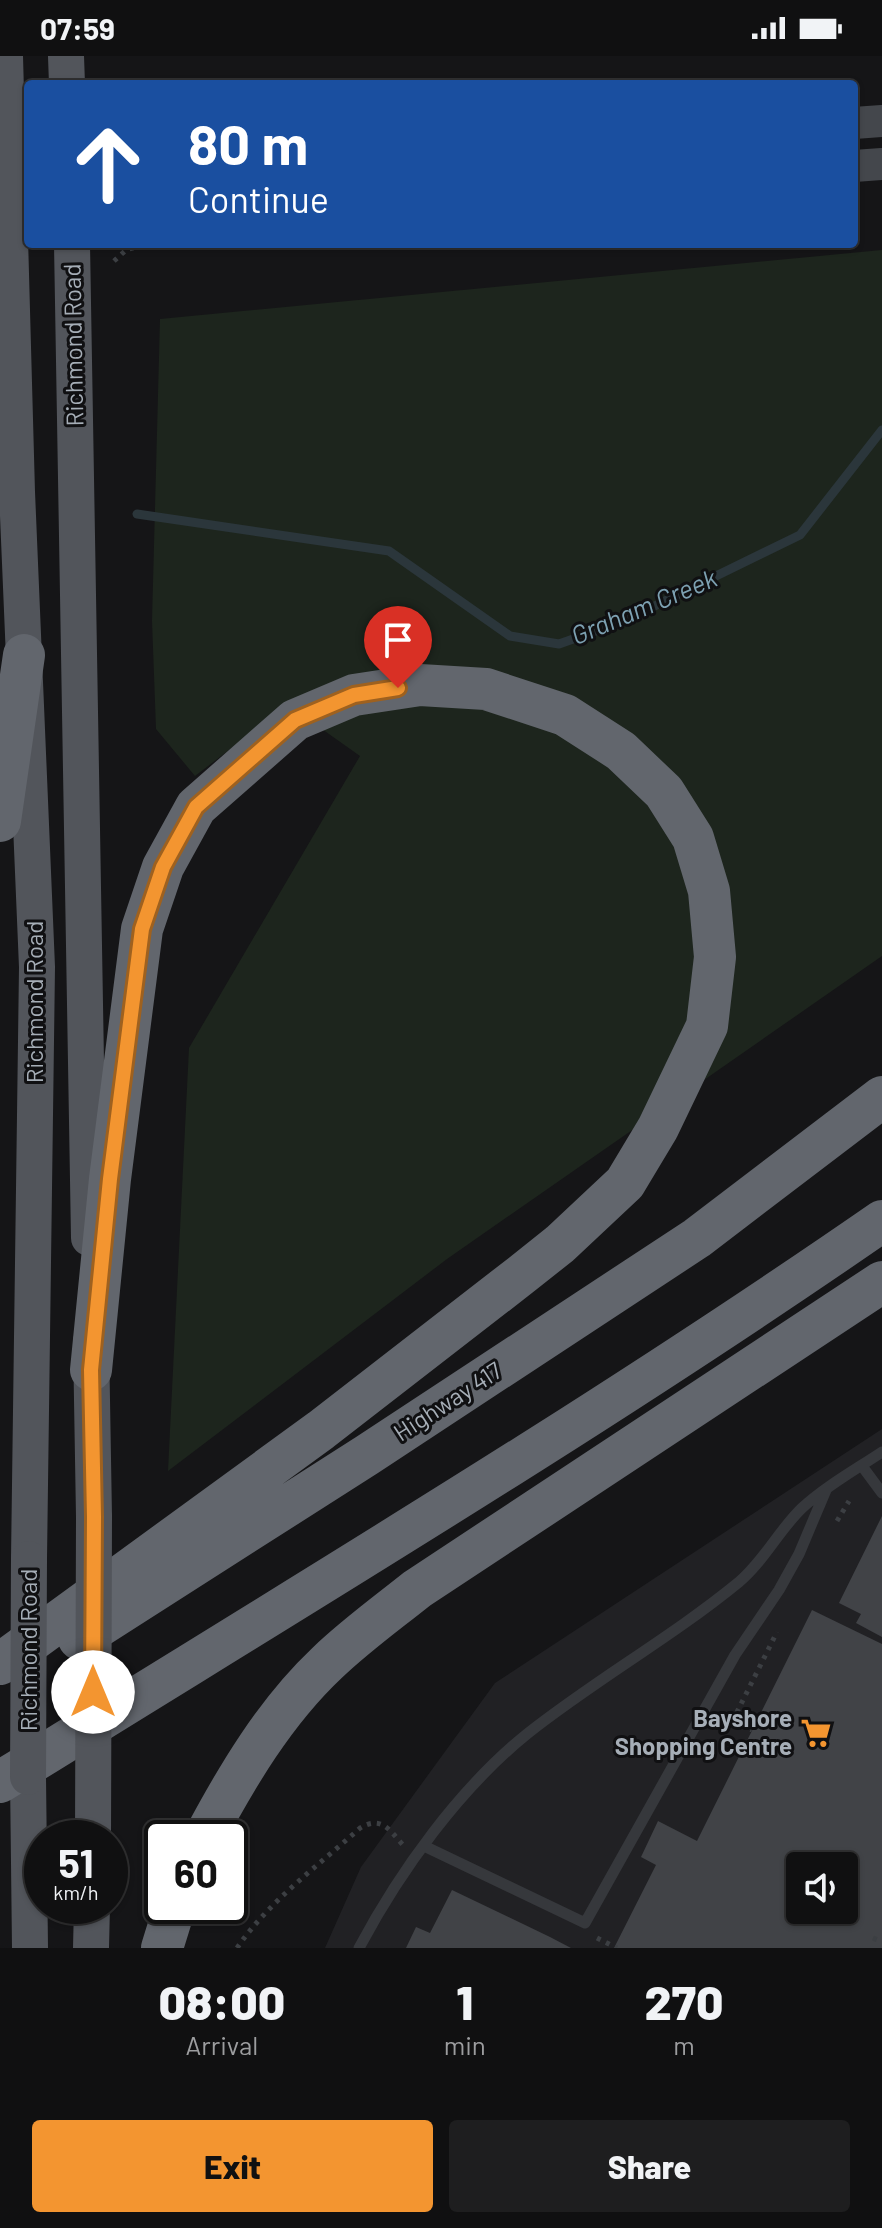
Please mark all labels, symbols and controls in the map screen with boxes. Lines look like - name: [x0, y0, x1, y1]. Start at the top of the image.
- text: 07:59: [40, 10, 115, 46]
- text: 80 m: [188, 109, 308, 176]
- icon: ahead: [56, 112, 160, 216]
- text: Continue: [188, 177, 329, 220]
- street label: Richmond Road: [57, 263, 88, 427]
- water label: Graham Creek: [566, 561, 721, 650]
- pin: [364, 606, 432, 688]
- icon: arrive: [376, 618, 420, 662]
- street label: Richmond Road: [19, 921, 48, 1083]
- street label: Highway 417: [388, 1355, 507, 1446]
- street label: Richmond Road: [13, 1569, 42, 1731]
- position arrow: [51, 1650, 135, 1734]
- place label: Bayshore Shopping Centre: [615, 1703, 792, 1760]
- supermarket icon: Bayshore Shopping Centre: [799, 1716, 833, 1750]
- speed limit sign: 60: [144, 1820, 248, 1924]
- text: 51: [58, 1838, 94, 1886]
- map controls: [786, 1852, 858, 1924]
- button: sound: [786, 1852, 858, 1924]
- text: km/h: [53, 1880, 99, 1904]
- text: 08:00: [159, 1972, 285, 2030]
- text: 1: [456, 1972, 473, 2030]
- text: 270: [644, 1972, 723, 2030]
- text: Arrival: [186, 2029, 258, 2060]
- text: min: [444, 2029, 486, 2060]
- text: m: [673, 2029, 695, 2060]
- button: Exit: [32, 2120, 433, 2212]
- button: Share: [449, 2120, 850, 2212]

